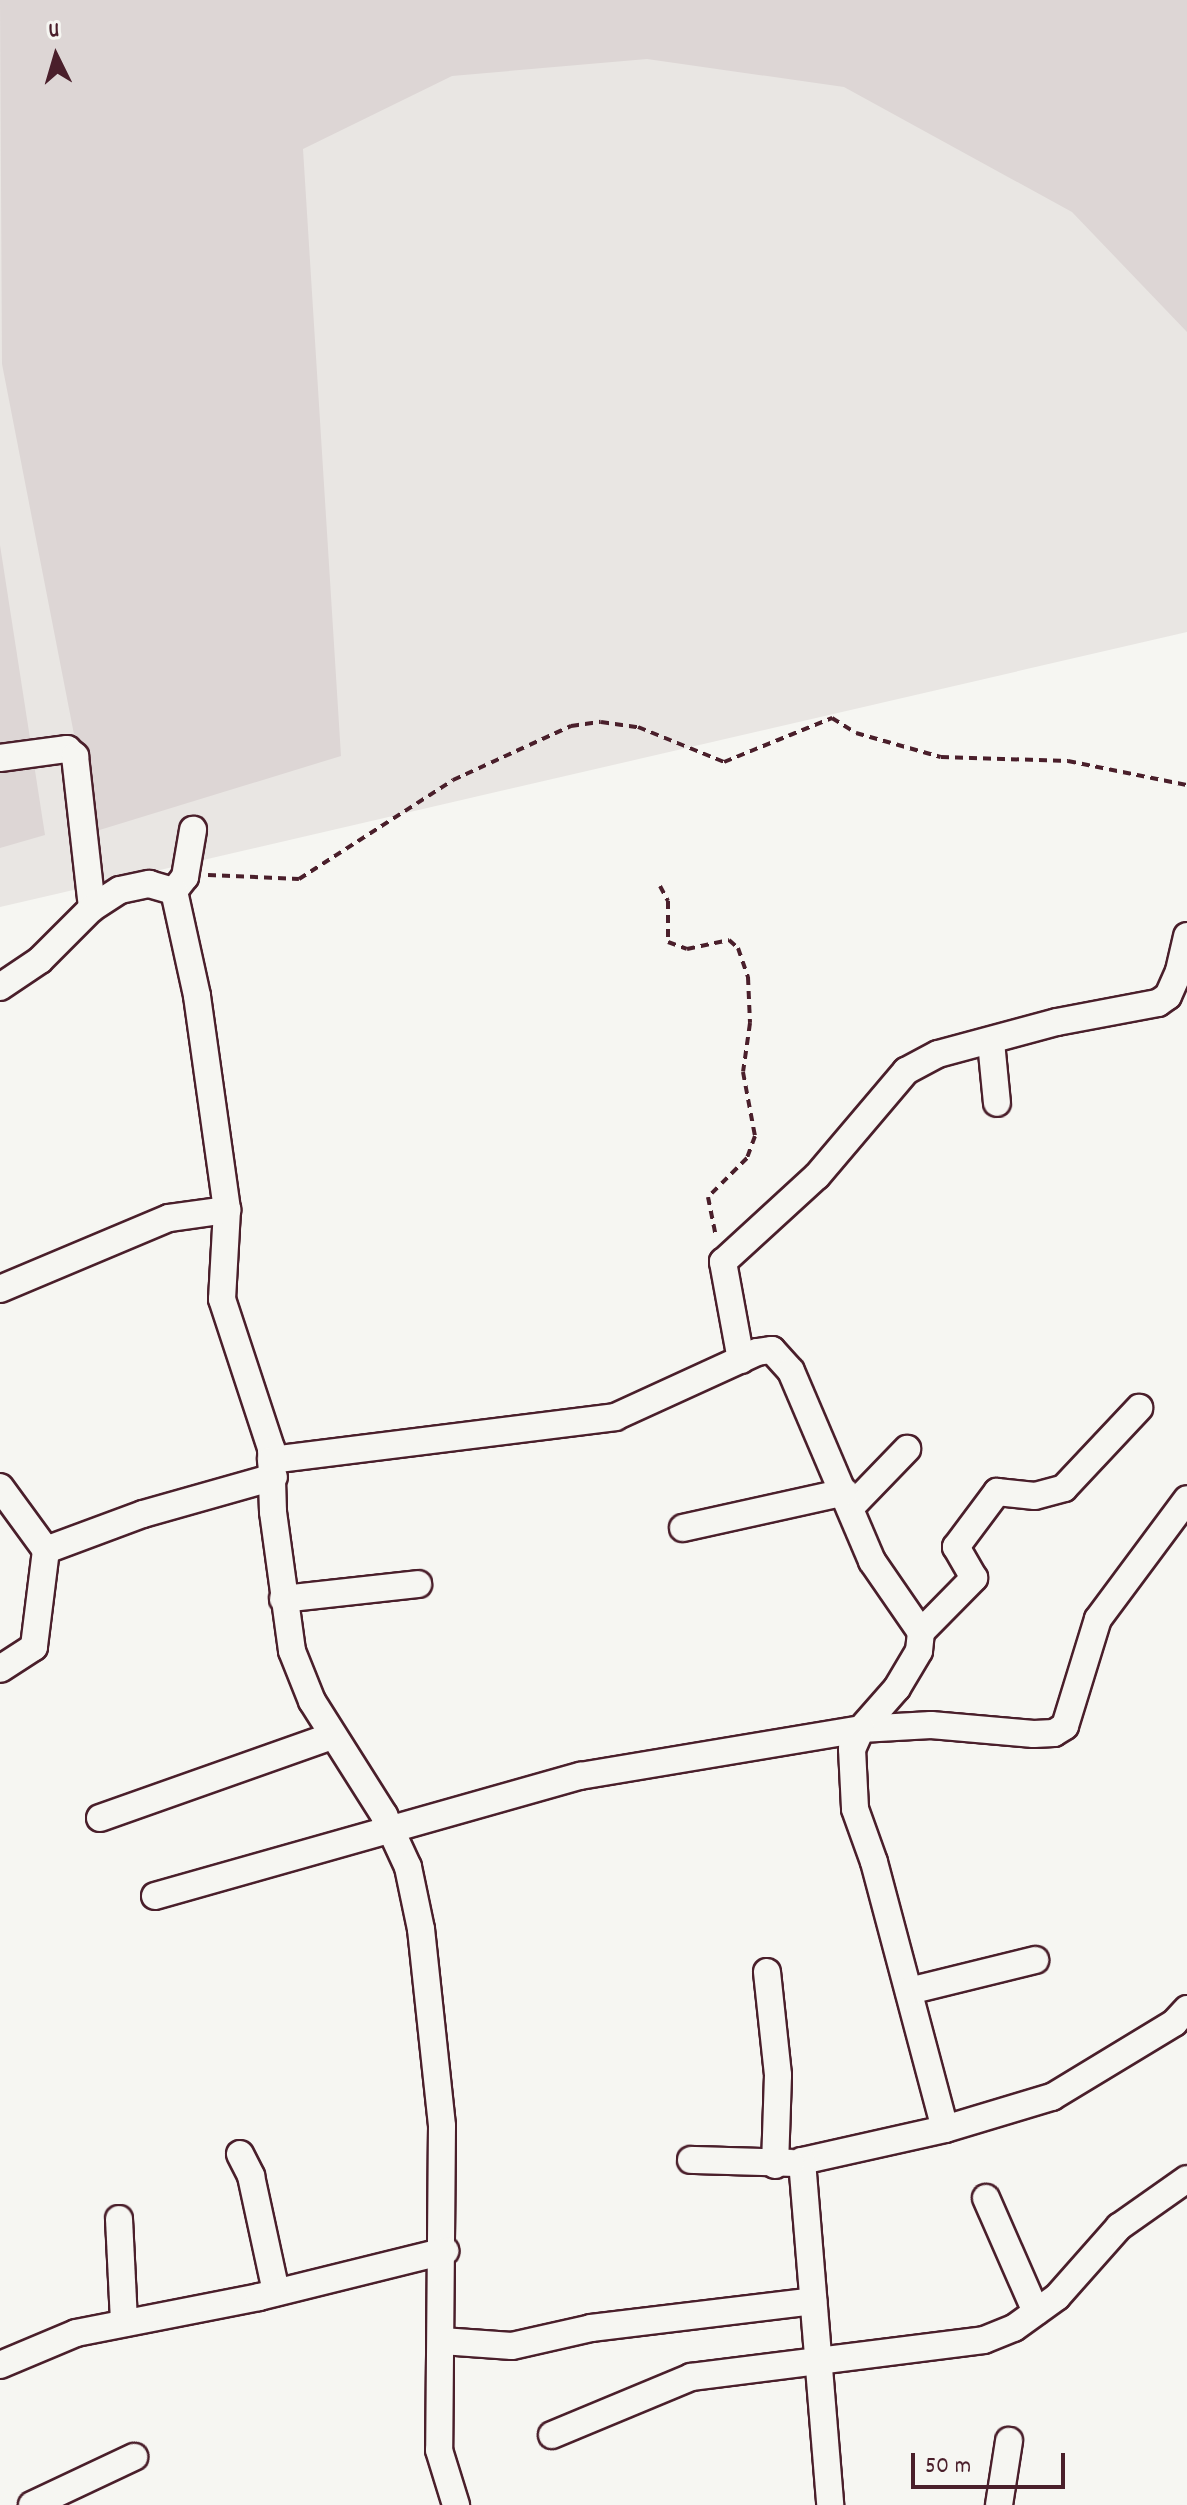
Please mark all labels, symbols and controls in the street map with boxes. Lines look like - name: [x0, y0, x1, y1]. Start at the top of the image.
- north arrow: [16, 16, 96, 96]
- text: U: [47, 16, 60, 47]
- scale bar: [915, 2437, 1069, 2487]
- text: 50 m: [925, 2450, 971, 2484]

